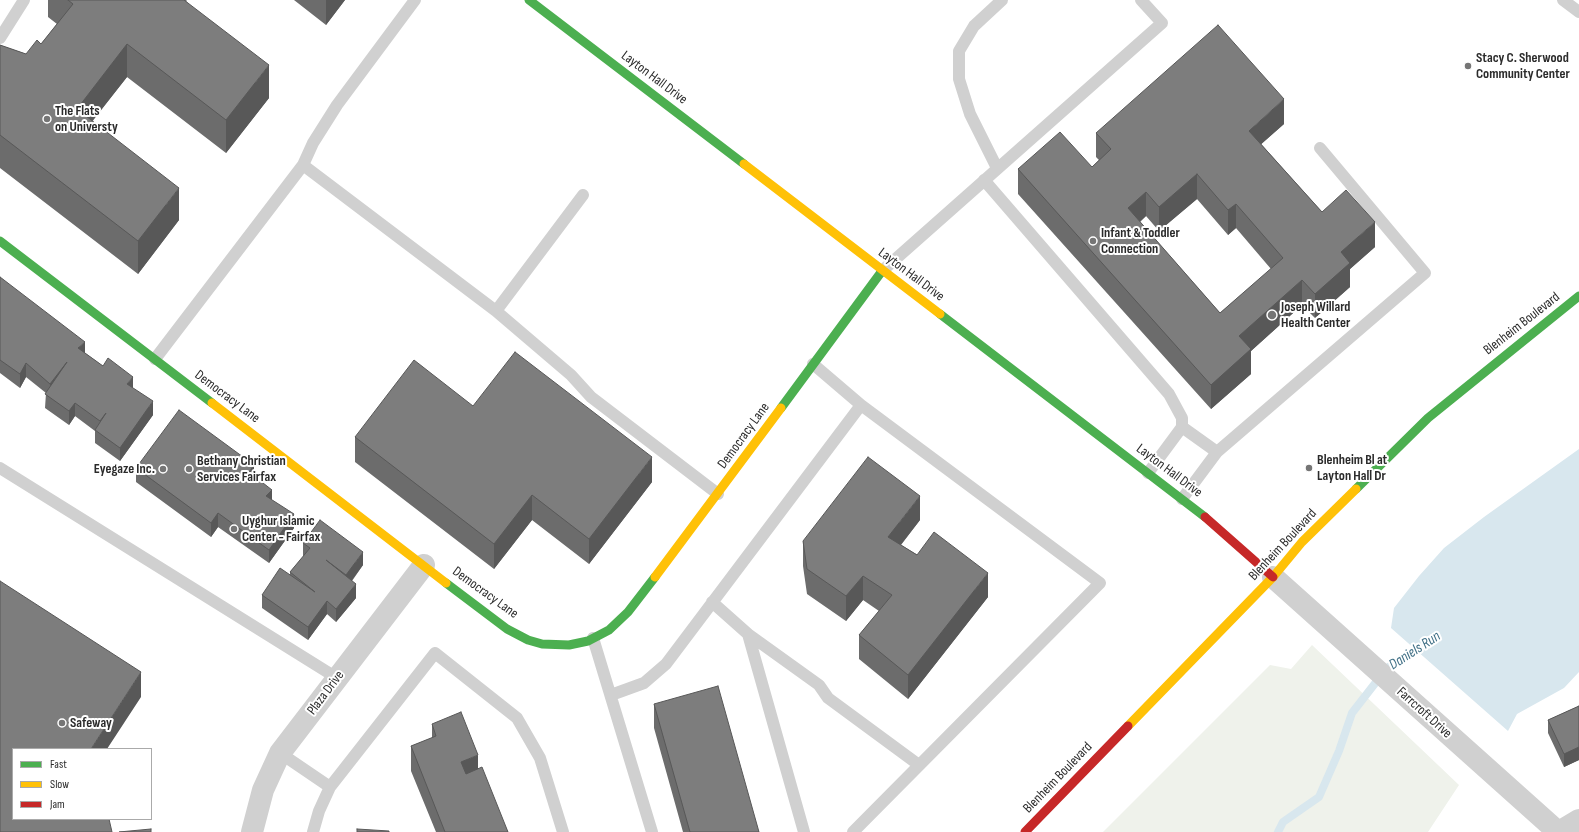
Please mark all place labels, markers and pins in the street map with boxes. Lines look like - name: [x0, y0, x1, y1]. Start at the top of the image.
- place label: Stacy C. Sherwood Community Center: [1476, 50, 1570, 82]
- marker: Stacy C. Sherwood Community Center: [1463, 61, 1473, 71]
- place label: The Flats on Universty: [55, 103, 118, 136]
- marker: The Flats on Universty: [42, 114, 52, 124]
- place label: Infant & Toddler Connection: [1101, 225, 1180, 258]
- marker: Infant & Toddler Connection: [1088, 236, 1098, 246]
- place label: Joseph Willard Health Center: [1281, 299, 1350, 332]
- marker: Joseph Willard Health Center: [1266, 309, 1278, 321]
- place label: Blenheim Bl at Layton Hall Dr: [1317, 452, 1387, 484]
- place label: Bethany Christian Services Fairfax: [197, 453, 286, 486]
- place label: Eyegaze Inc.: [94, 461, 155, 477]
- marker: Blenheim Bl at Layton Hall Dr: [1304, 463, 1314, 473]
- marker: Eyegaze Inc.: [158, 464, 168, 474]
- marker: Bethany Christian Services Fairfax: [184, 464, 194, 474]
- place label: Uyghur Islamic Center - Fairfax: [242, 513, 320, 546]
- marker: Uyghur Islamic Center - Fairfax: [229, 524, 239, 534]
- place label: Safeway: [70, 715, 112, 731]
- marker: Safeway: [57, 718, 67, 728]

